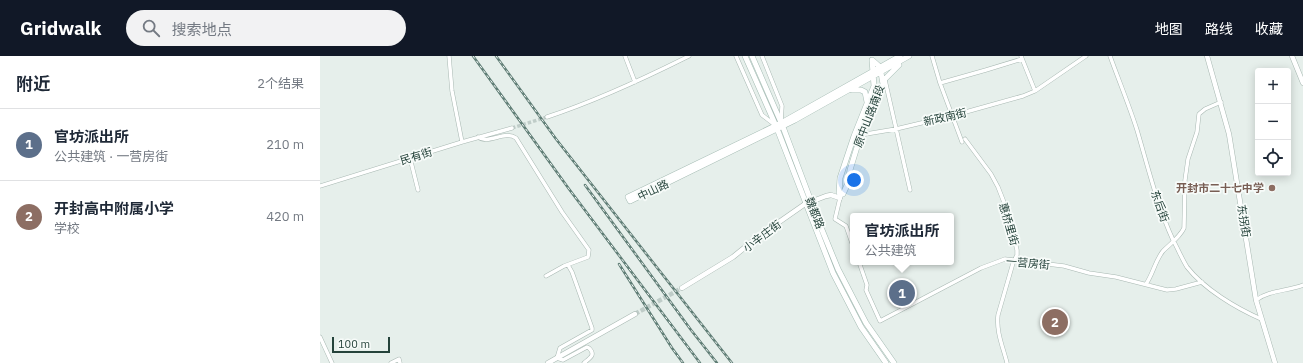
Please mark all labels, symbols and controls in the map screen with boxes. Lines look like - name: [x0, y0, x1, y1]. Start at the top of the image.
- search box: [126, 10, 406, 46]
- text: Gridwalk: [20, 16, 102, 40]
- icon: search: [140, 17, 162, 39]
- text: 搜索地点: [172, 20, 232, 39]
- text: 地图: [1155, 20, 1183, 38]
- text: 路线: [1205, 20, 1233, 38]
- text: 收藏: [1255, 20, 1283, 38]
- map controls: [1255, 68, 1291, 176]
- button: +: [1255, 68, 1291, 104]
- text: 附近: [16, 73, 50, 95]
- text: 2个结果: [257, 75, 304, 92]
- street label: 原中山路南段: [851, 83, 887, 149]
- button: −: [1255, 104, 1291, 140]
- street label: 新政南街: [922, 105, 968, 129]
- text: 官坊派出所: [54, 127, 129, 146]
- text: 1: [25, 136, 33, 153]
- text: 210 m: [266, 136, 304, 153]
- button: locate: [1255, 140, 1291, 176]
- street label: 民有街: [398, 144, 434, 168]
- text: 公共建筑 · 一营房街: [54, 148, 168, 165]
- your location: [844, 170, 864, 190]
- street label: 中山路: [635, 176, 671, 204]
- place label: 开封市二十七中学: [1176, 181, 1264, 195]
- marker: 开封市二十七中学: [1267, 183, 1277, 193]
- street label: 东后街: [1148, 188, 1172, 224]
- street label: 魏都路: [803, 195, 827, 231]
- text: 开封高中附属小学: [54, 199, 174, 218]
- street label: 惠桥里街: [996, 201, 1022, 247]
- street label: 东拐街: [1235, 204, 1253, 238]
- text: 2: [25, 208, 33, 225]
- text: 420 m: [266, 208, 304, 225]
- popup: [850, 213, 954, 265]
- street label: 小辛庄街: [740, 217, 784, 255]
- text: 学校: [54, 220, 80, 237]
- text: 官坊派出所: [864, 221, 940, 240]
- text: 公共建筑: [864, 242, 917, 259]
- street label: 一营房街: [1005, 254, 1051, 272]
- pin: 1: [889, 278, 915, 308]
- pin: 2: [1042, 307, 1068, 337]
- scale bar: [332, 335, 390, 354]
- text: 100 m: [338, 337, 370, 351]

